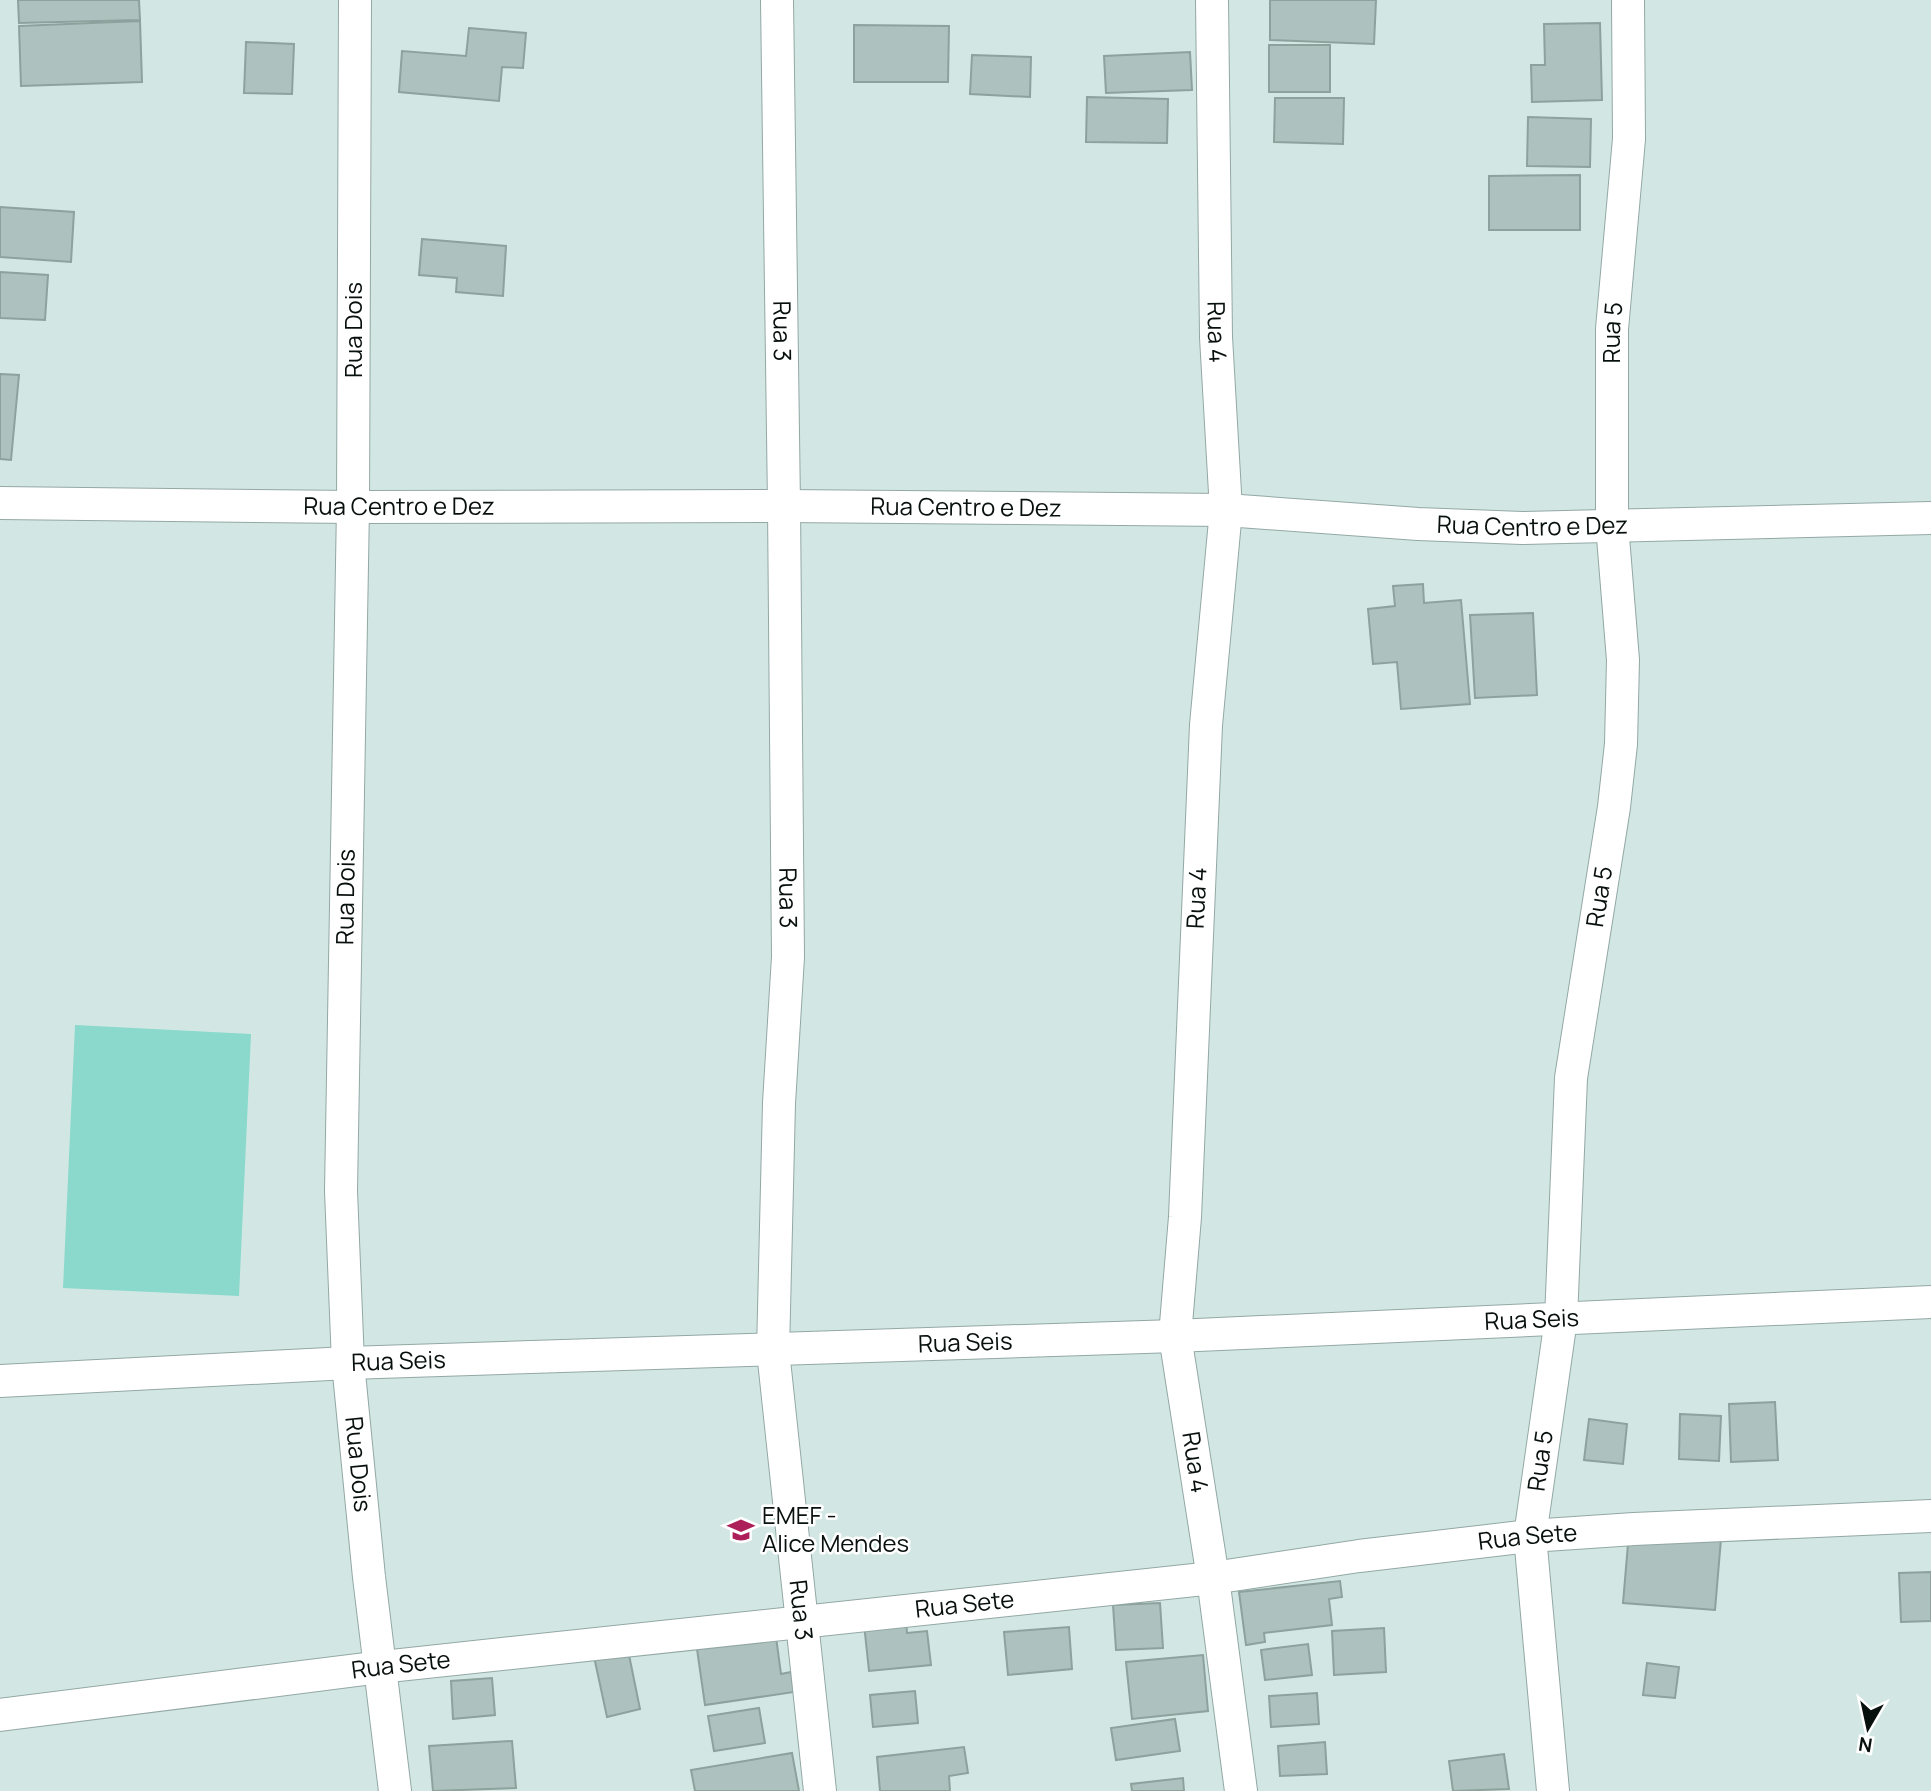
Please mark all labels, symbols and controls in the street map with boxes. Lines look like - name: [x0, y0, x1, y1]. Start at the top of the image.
- street label: Rua Dois: [336, 282, 369, 378]
- street label: Rua 3: [766, 300, 800, 362]
- street label: Rua 5: [1594, 300, 1629, 363]
- street label: Rua 4: [1201, 301, 1235, 364]
- street label: Rua Centro e Dez: [303, 488, 495, 522]
- street label: Rua Centro e Dez: [870, 489, 1062, 524]
- street label: Rua Centro e Dez: [1436, 507, 1628, 543]
- street label: Rua Dois: [327, 849, 362, 945]
- street label: Rua 5: [1577, 864, 1619, 929]
- street label: Rua 4: [1177, 866, 1214, 930]
- street label: Rua 3: [772, 867, 806, 928]
- street label: Rua Seis: [1484, 1300, 1580, 1337]
- street label: Rua Seis: [917, 1323, 1013, 1359]
- street label: Rua Seis: [351, 1342, 446, 1378]
- street label: Rua Dois: [338, 1415, 381, 1514]
- street label: Rua 5: [1519, 1428, 1560, 1493]
- street label: Rua 4: [1175, 1429, 1217, 1495]
- place label: EMEF - Alice Mendes: [762, 1498, 909, 1559]
- school or university icon: EMEF - Alice Mendes: [726, 1515, 756, 1545]
- street label: Rua Sete: [1476, 1515, 1578, 1557]
- street label: Rua 3: [783, 1578, 822, 1642]
- street label: Rua Sete: [913, 1581, 1016, 1625]
- street label: Rua Sete: [349, 1642, 452, 1686]
- north arrow: [1833, 1693, 1903, 1763]
- text: N: [1857, 1731, 1874, 1759]

